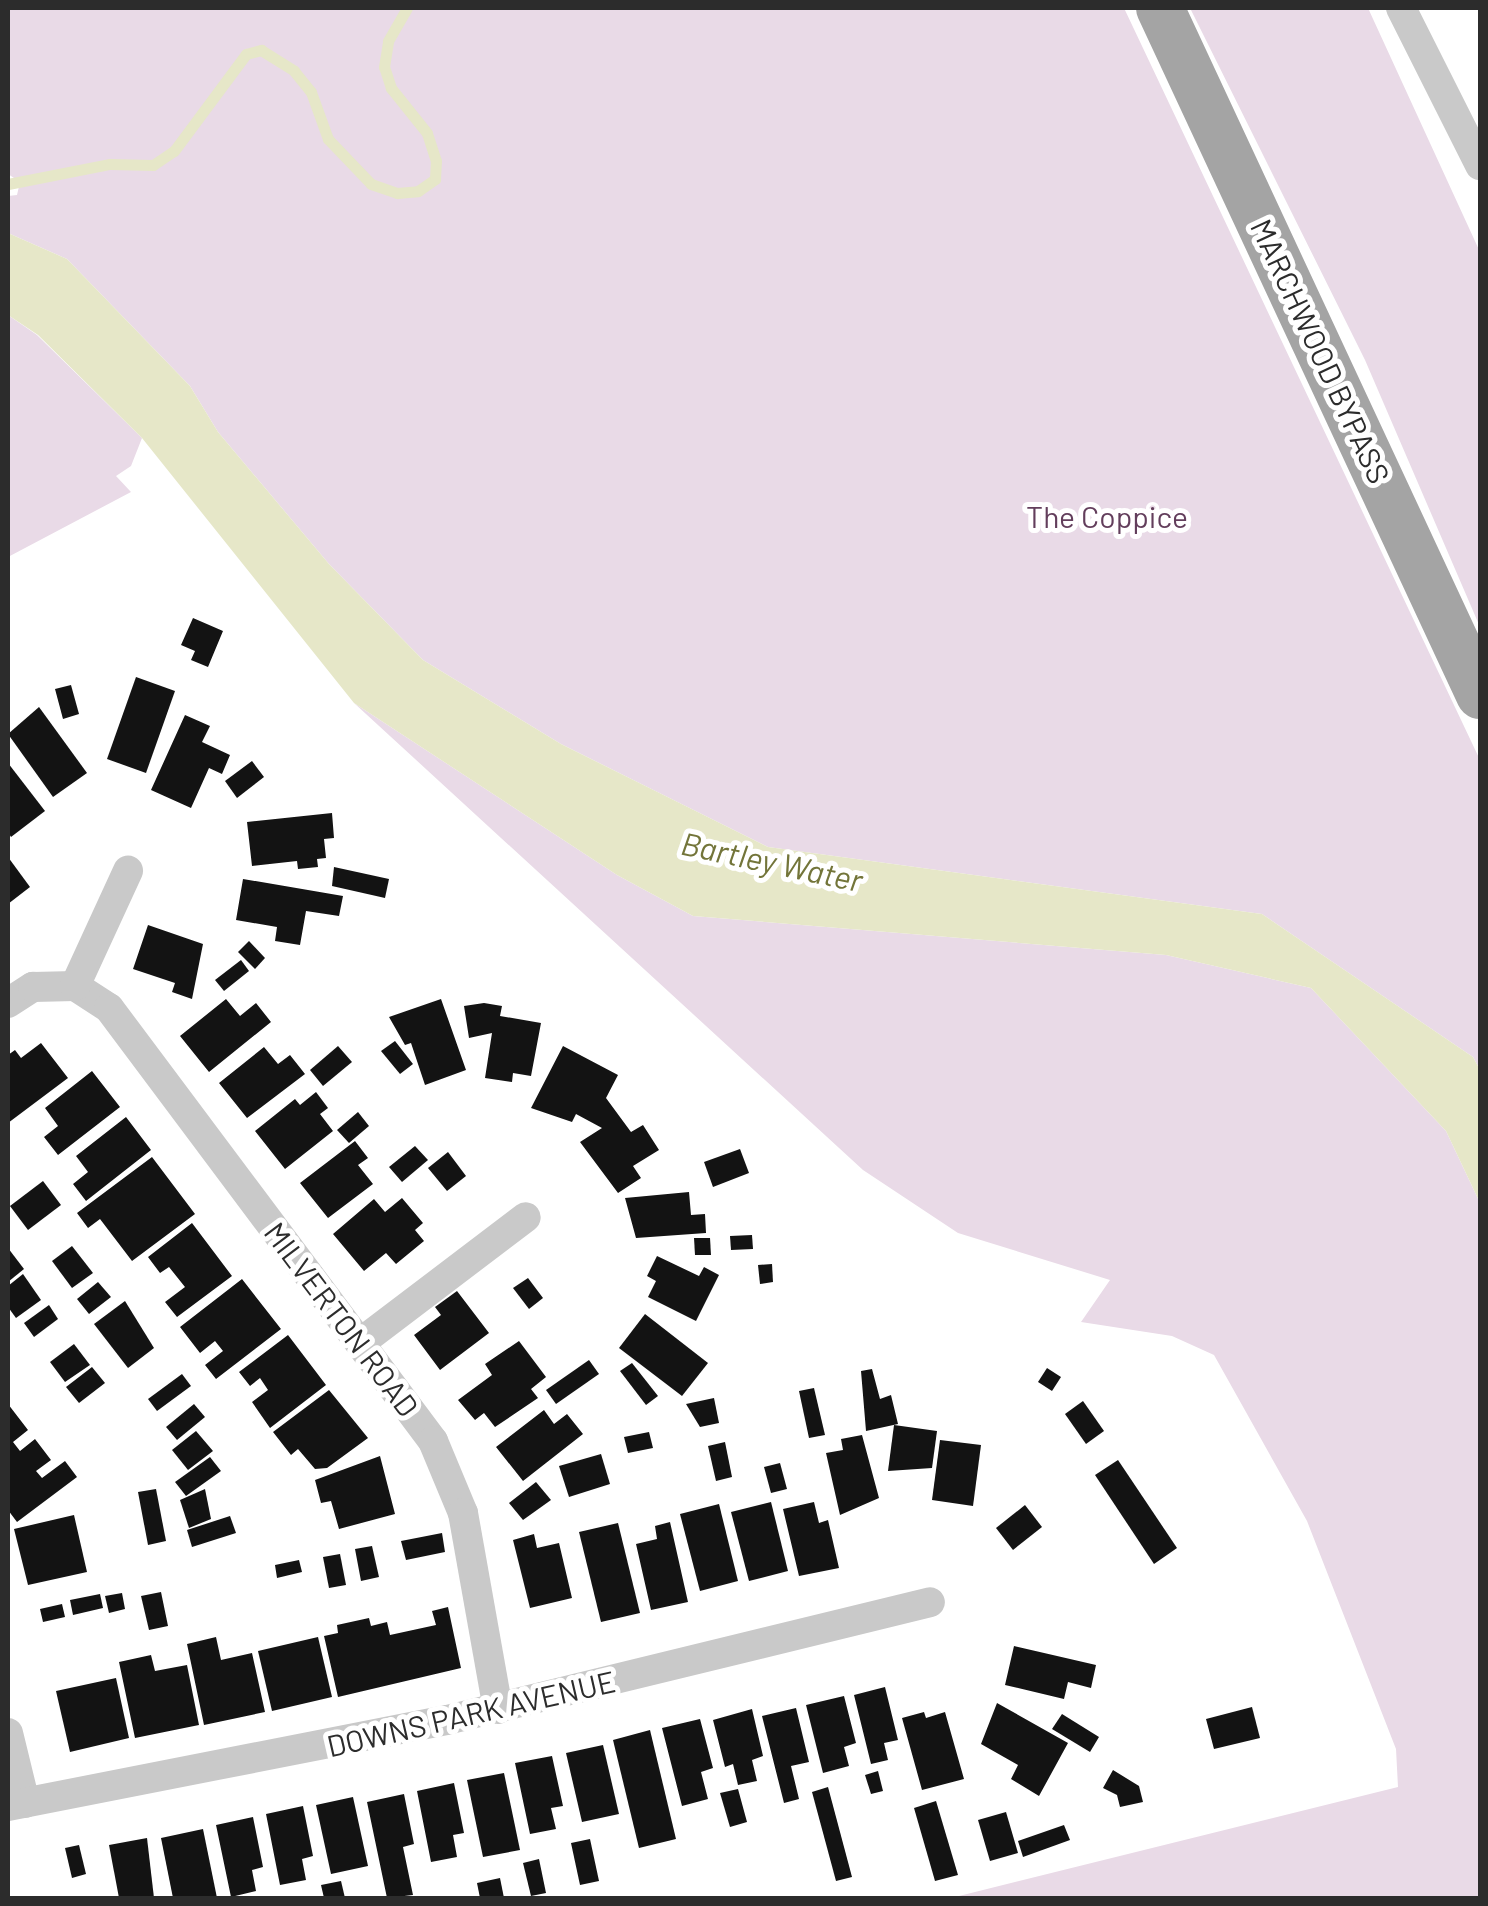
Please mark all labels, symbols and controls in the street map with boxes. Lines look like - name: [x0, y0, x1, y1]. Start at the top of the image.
- street label: MARCHWOOD BYPASS: [1244, 213, 1398, 489]
- park label: The Coppice: [1026, 498, 1188, 534]
- water label: Bartley Water: [678, 823, 866, 899]
- street label: MILVERTON ROAD: [257, 1215, 427, 1423]
- street label: DOWNS PARK AVENUE: [323, 1662, 619, 1764]

